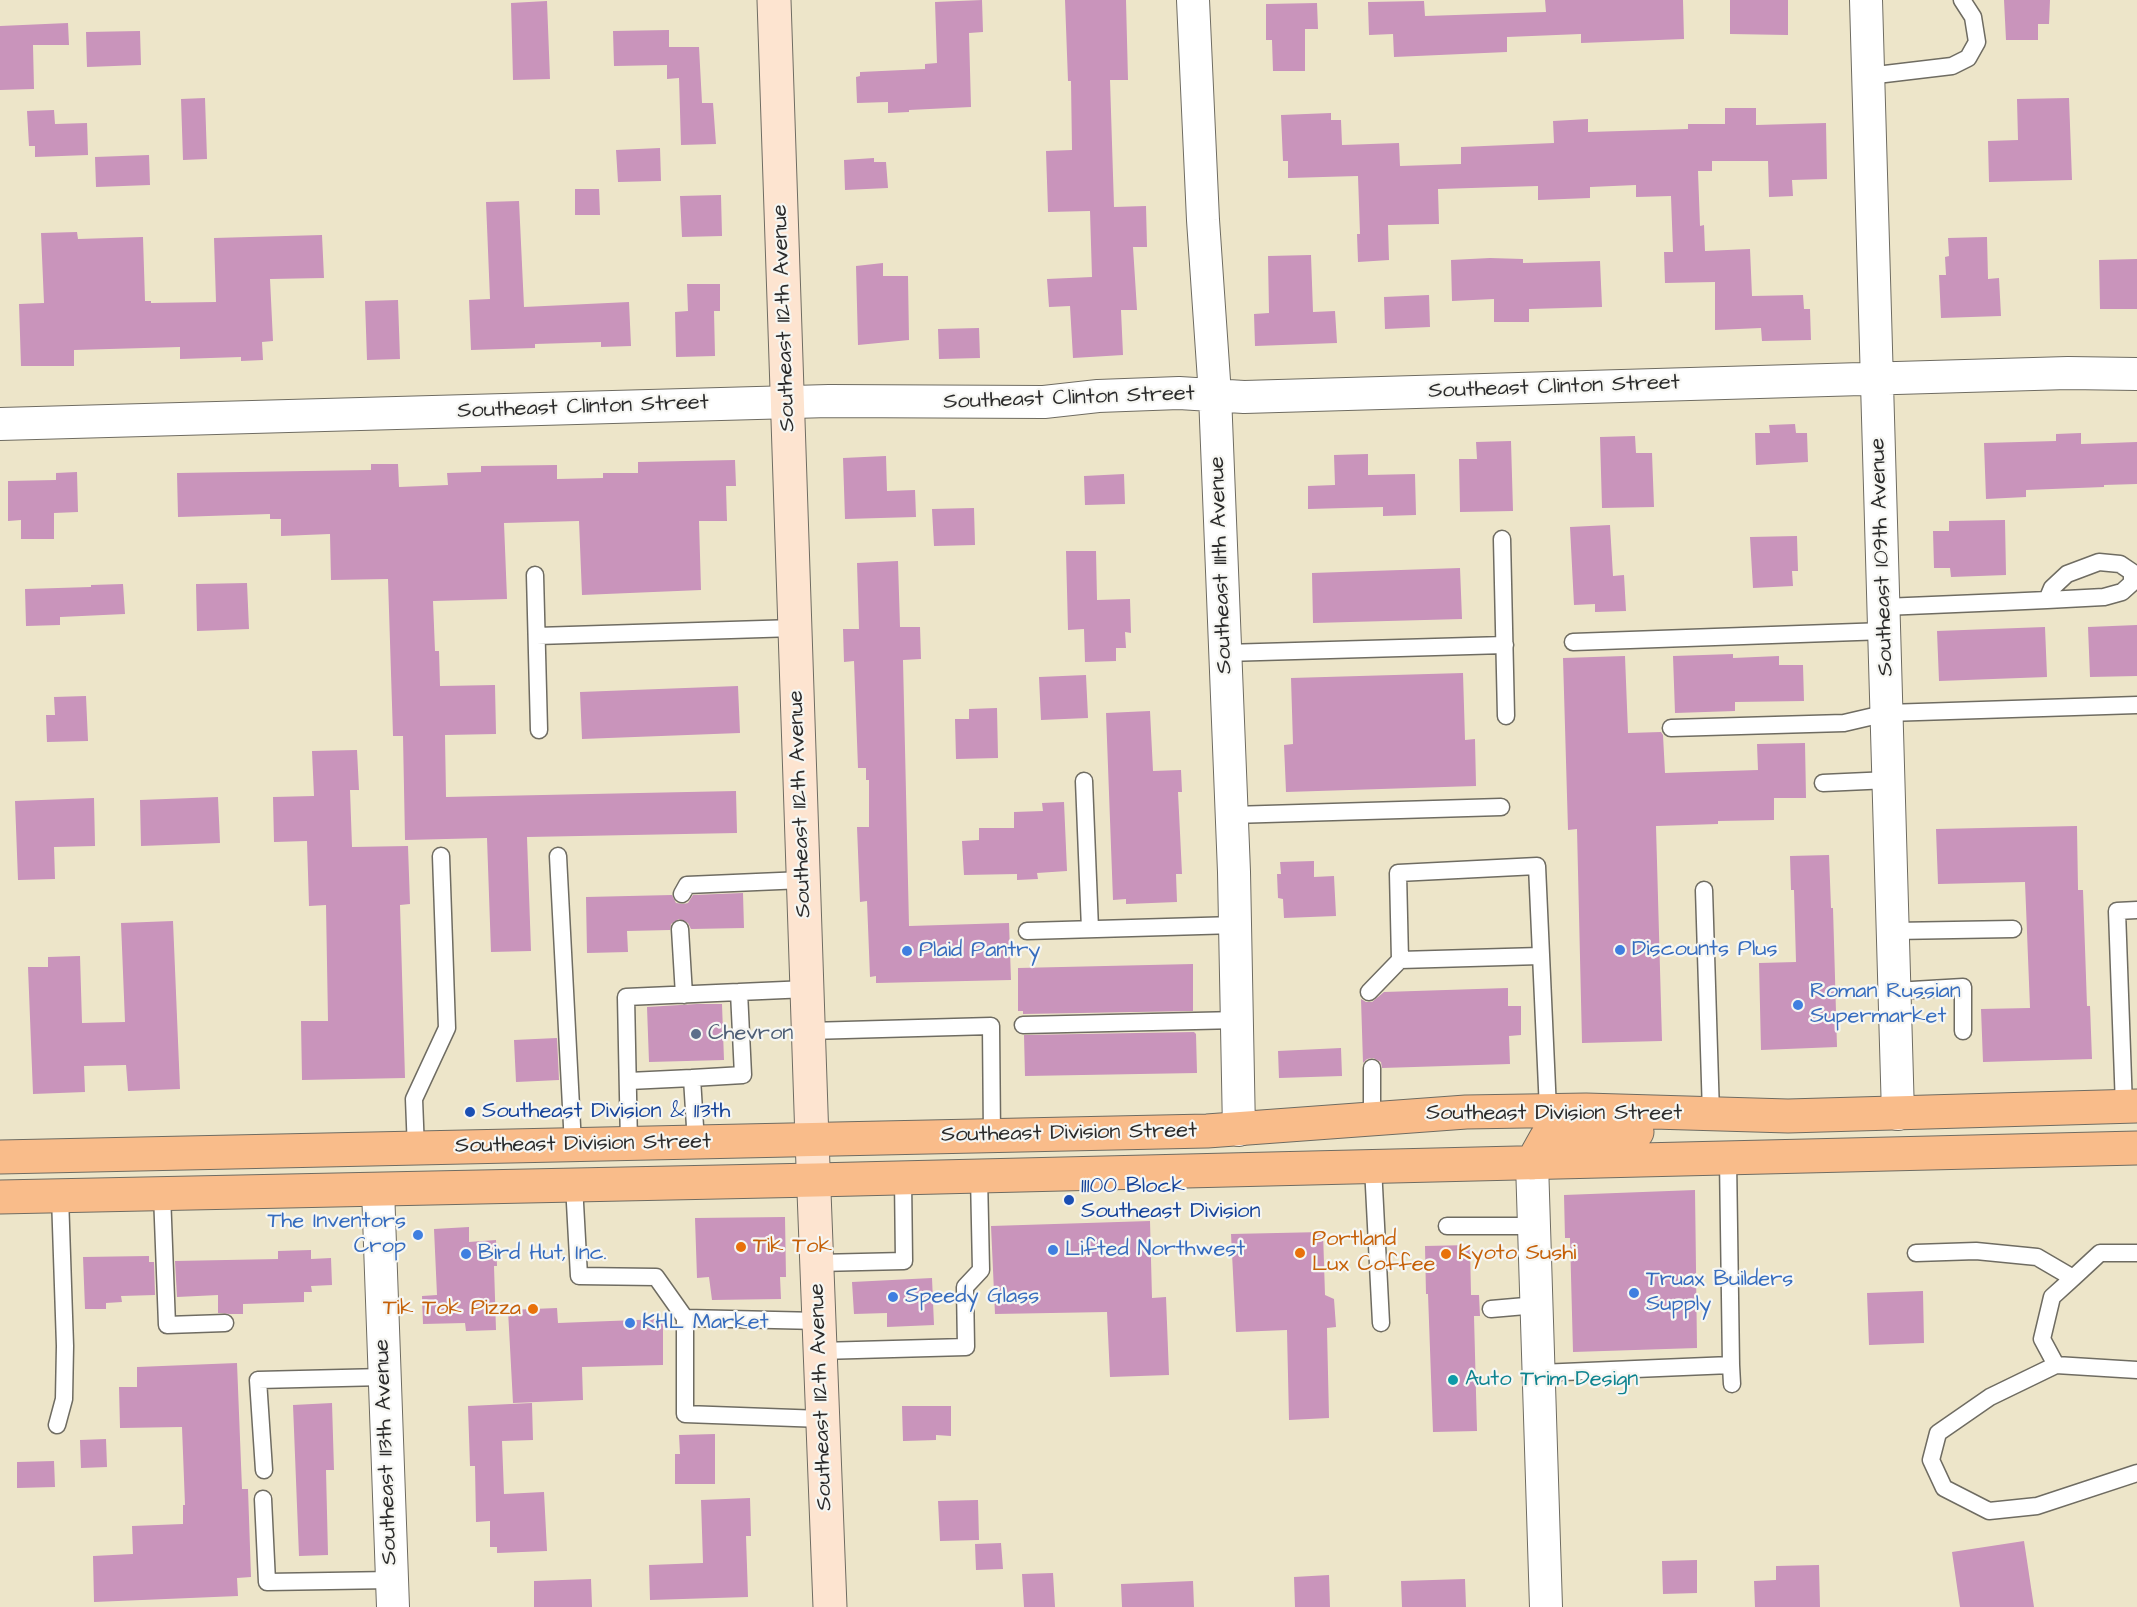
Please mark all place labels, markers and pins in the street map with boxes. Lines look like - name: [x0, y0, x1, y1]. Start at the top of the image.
- place label: Discounts Plus: [1632, 937, 1778, 963]
- place label: Plaid Pantry: [919, 938, 1040, 964]
- marker: Discounts Plus: [1613, 943, 1627, 957]
- marker: Plaid Pantry: [900, 944, 914, 958]
- place label: Roman Russian Supermarket: [1810, 979, 1961, 1030]
- marker: Roman Russian Supermarket: [1791, 998, 1805, 1012]
- place label: Chevron: [708, 1021, 793, 1047]
- marker: Chevron: [689, 1027, 703, 1041]
- place label: Southeast Division & 113th: [482, 1099, 730, 1125]
- marker: Southeast Division & 113th: [463, 1105, 477, 1119]
- place label: 11100 Block Southeast Division: [1081, 1174, 1260, 1226]
- marker: 11100 Block Southeast Division: [1062, 1193, 1076, 1207]
- place label: The Inventors Crop: [268, 1209, 406, 1260]
- place label: Portland Lux Coffee: [1312, 1227, 1435, 1278]
- marker: The Inventors Crop: [411, 1228, 425, 1242]
- place label: Tik Tok: [753, 1234, 832, 1260]
- place label: Lifted Northwest: [1065, 1237, 1245, 1263]
- marker: Tik Tok: [734, 1240, 748, 1254]
- place label: Bird Hut, Inc.: [478, 1241, 607, 1267]
- place label: Kyoto Sushi: [1458, 1241, 1576, 1267]
- marker: Lifted Northwest: [1046, 1243, 1060, 1257]
- marker: Portland Lux Coffee: [1293, 1246, 1307, 1260]
- marker: Bird Hut, Inc.: [459, 1247, 473, 1261]
- marker: Kyoto Sushi: [1439, 1247, 1453, 1261]
- place label: Truax Builders Supply: [1646, 1267, 1793, 1318]
- place label: Speedy Glass: [905, 1284, 1039, 1310]
- marker: Truax Builders Supply: [1627, 1286, 1641, 1300]
- marker: Speedy Glass: [886, 1290, 900, 1304]
- place label: Tik Tok Pizza: [383, 1296, 521, 1322]
- marker: Tik Tok Pizza: [526, 1302, 540, 1316]
- place label: KHL Market: [642, 1310, 769, 1336]
- marker: KHL Market: [623, 1316, 637, 1330]
- place label: Auto Trim Design: [1465, 1367, 1638, 1393]
- marker: Auto Trim Design: [1446, 1373, 1460, 1387]

